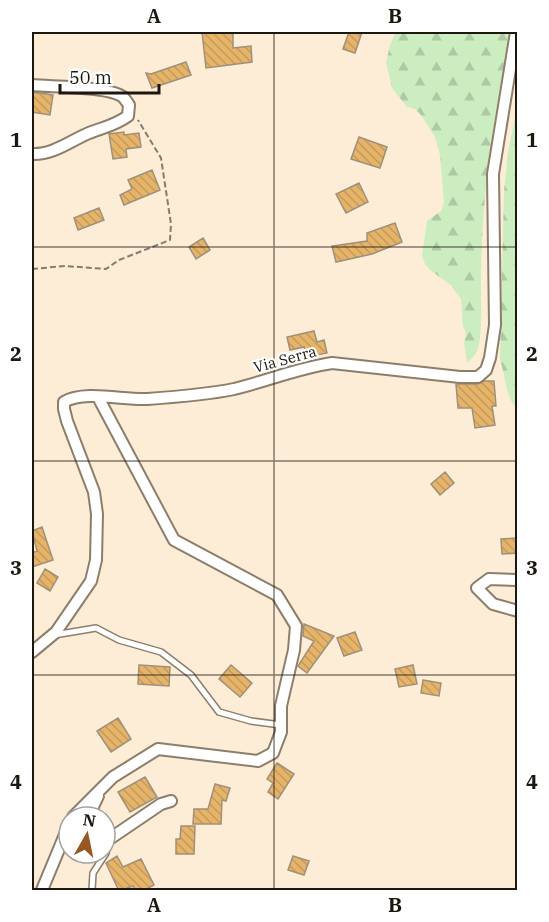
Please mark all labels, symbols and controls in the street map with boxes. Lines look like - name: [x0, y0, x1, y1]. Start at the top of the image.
- text: A: [147, 2, 161, 29]
- text: B: [388, 2, 402, 29]
- scale bar: [60, 57, 159, 95]
- text: 50 m: [69, 66, 112, 89]
- text: 1: [10, 126, 22, 153]
- text: 1: [526, 126, 538, 153]
- text: 2: [10, 340, 22, 367]
- text: 2: [526, 340, 538, 367]
- street label: Via Serra: [251, 341, 319, 377]
- text: 3: [10, 554, 22, 581]
- text: 3: [526, 554, 538, 581]
- text: 4: [10, 768, 22, 795]
- text: 4: [526, 768, 538, 795]
- north arrow: [57, 805, 117, 865]
- text: N: [82, 809, 97, 831]
- text: A: [147, 891, 161, 918]
- text: B: [388, 891, 402, 918]

